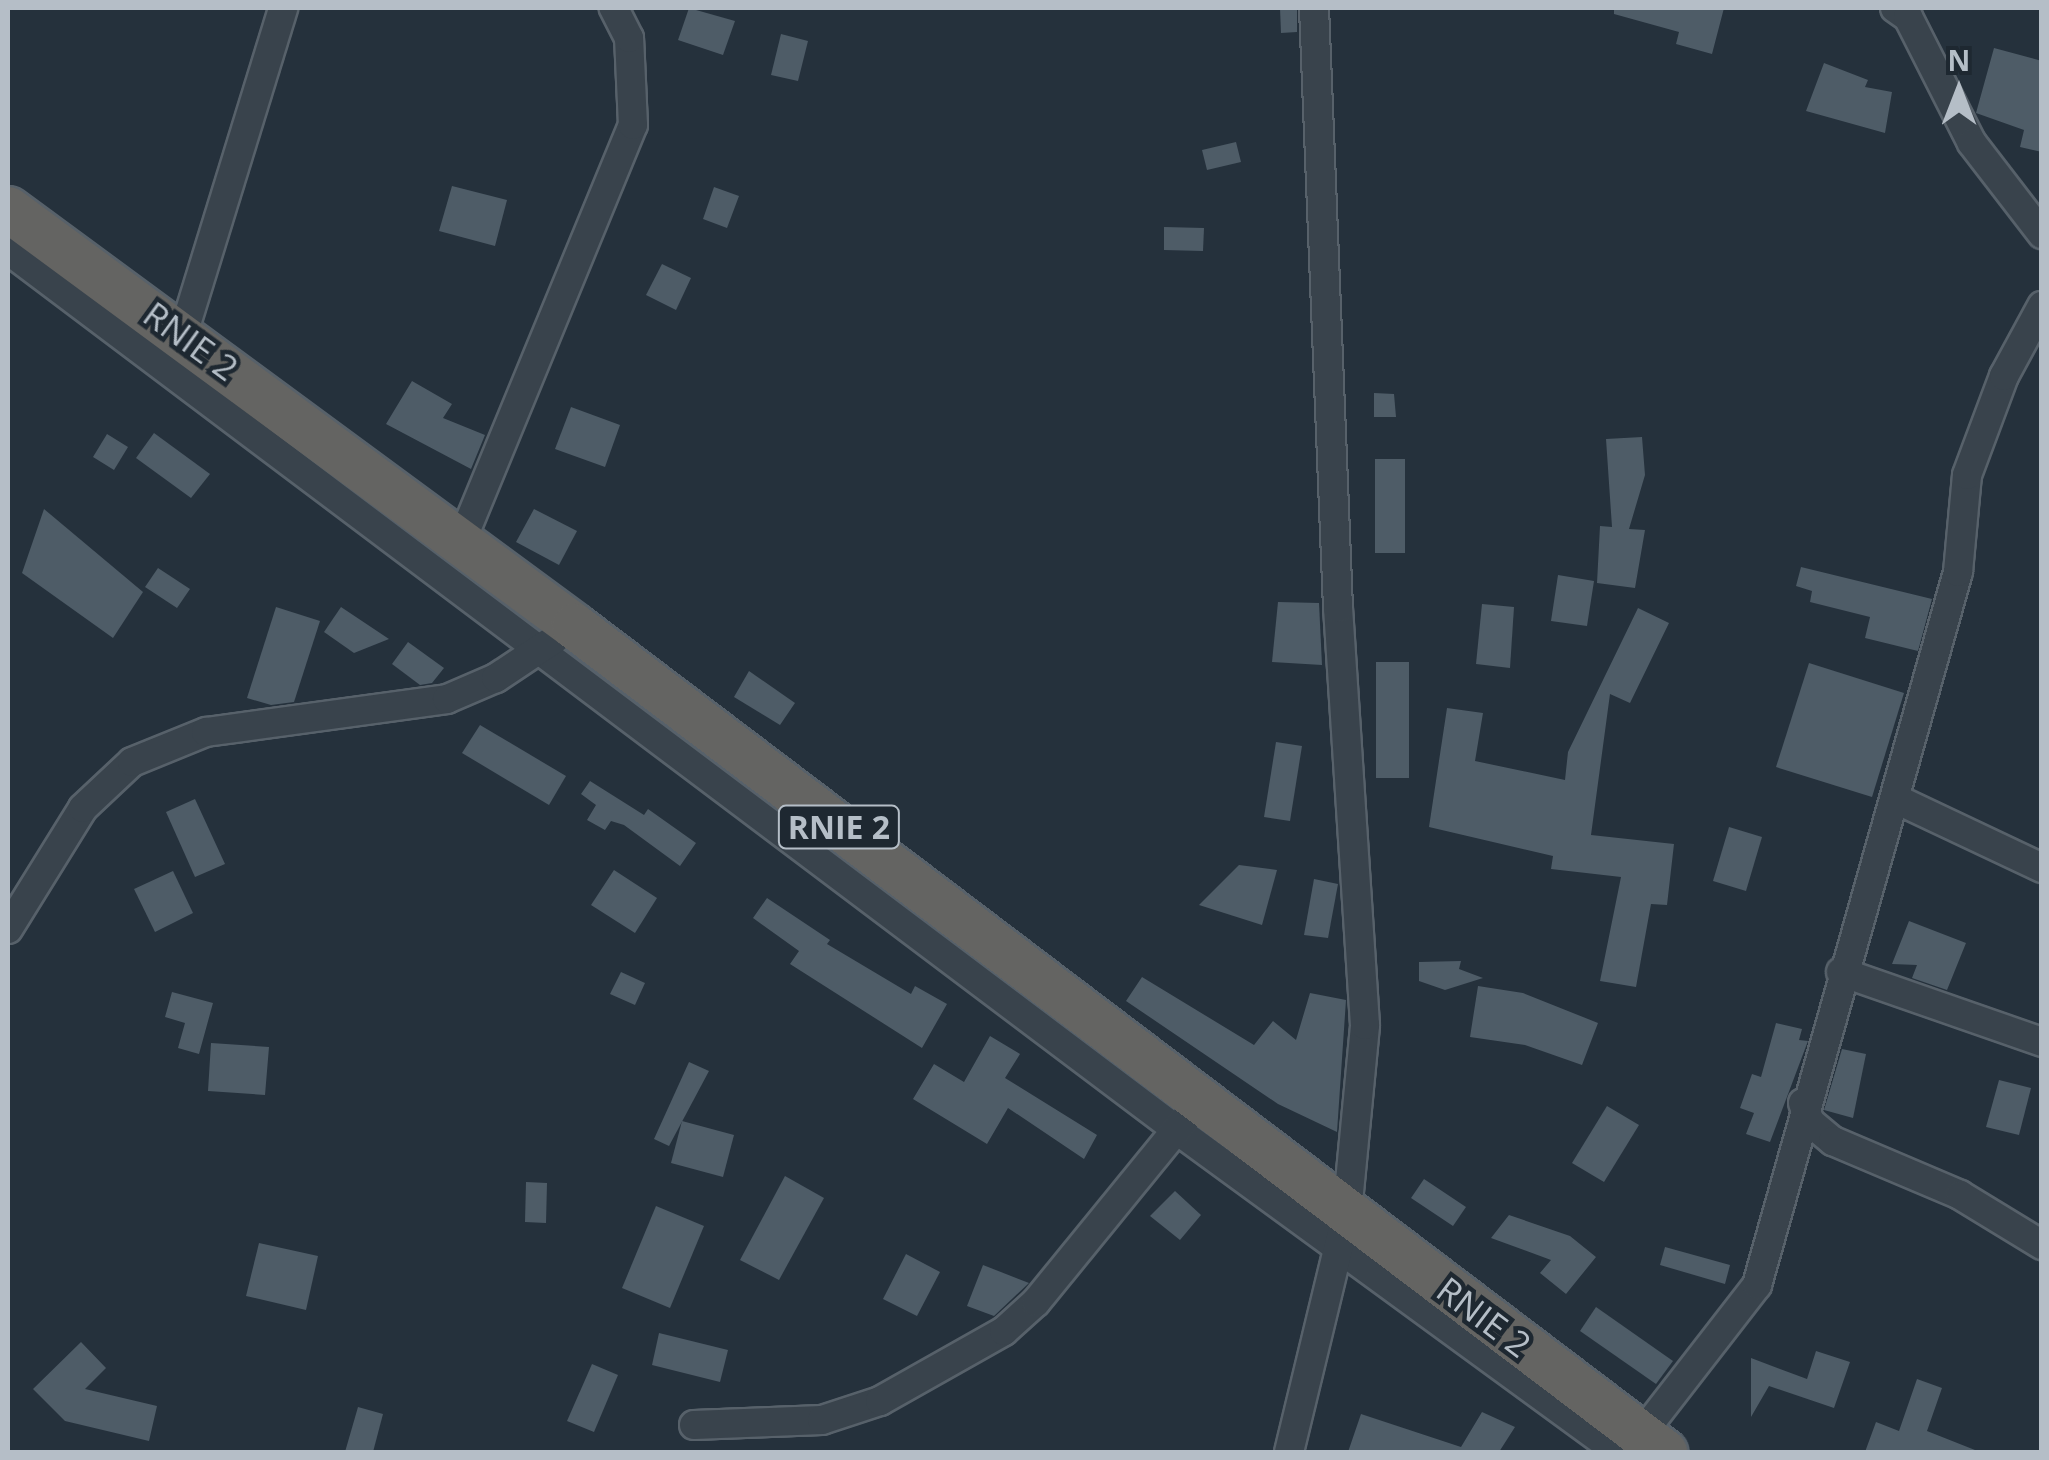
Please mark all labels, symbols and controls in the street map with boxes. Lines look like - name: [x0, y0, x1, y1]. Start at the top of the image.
- north arrow: [1909, 40, 2009, 140]
- text: N: [1948, 41, 1970, 79]
- street label: RNIE 2: [136, 293, 246, 389]
- road number: RNIE 2: [776, 800, 902, 854]
- street label: RNIE 2: [1429, 1268, 1539, 1366]

